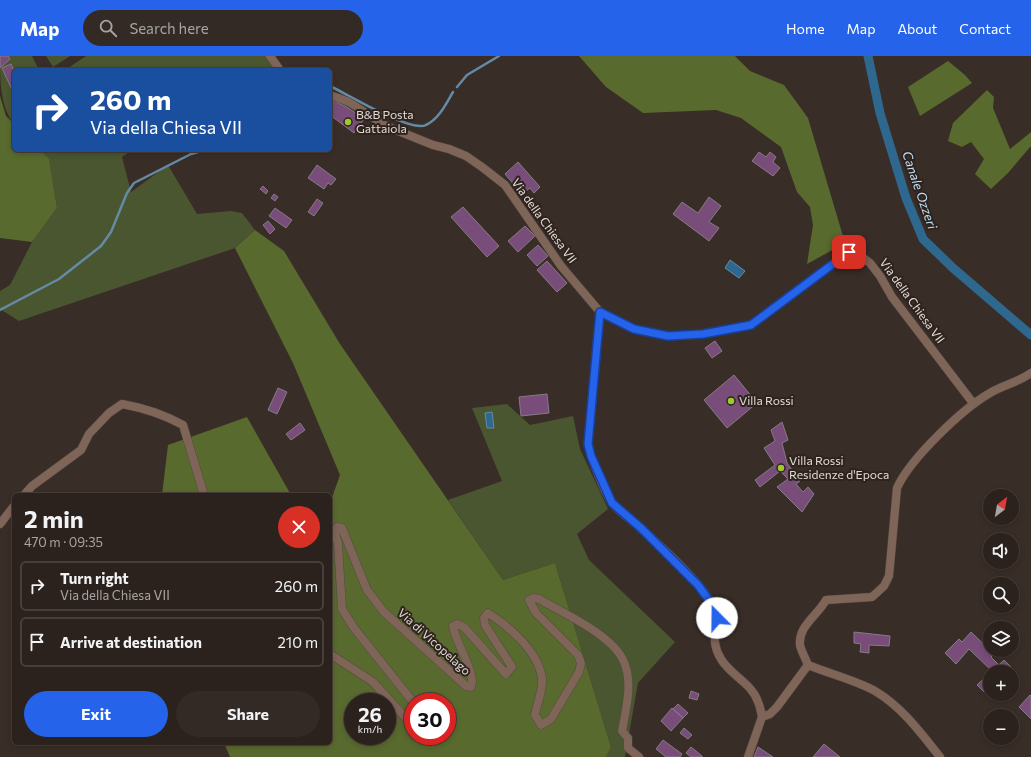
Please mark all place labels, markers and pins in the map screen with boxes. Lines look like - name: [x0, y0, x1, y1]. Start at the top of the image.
- place label: B&B Posta Gattaiola: [356, 107, 414, 135]
- marker: B&B Posta Gattaiola: [343, 117, 353, 127]
- pin: [832, 235, 866, 269]
- place label: Villa Rossi: [739, 393, 794, 407]
- marker: Villa Rossi: [726, 396, 736, 406]
- place label: Villa Rossi Residenze d'Epoca: [789, 453, 889, 481]
- marker: Villa Rossi Residenze d'Epoca: [776, 463, 786, 473]

